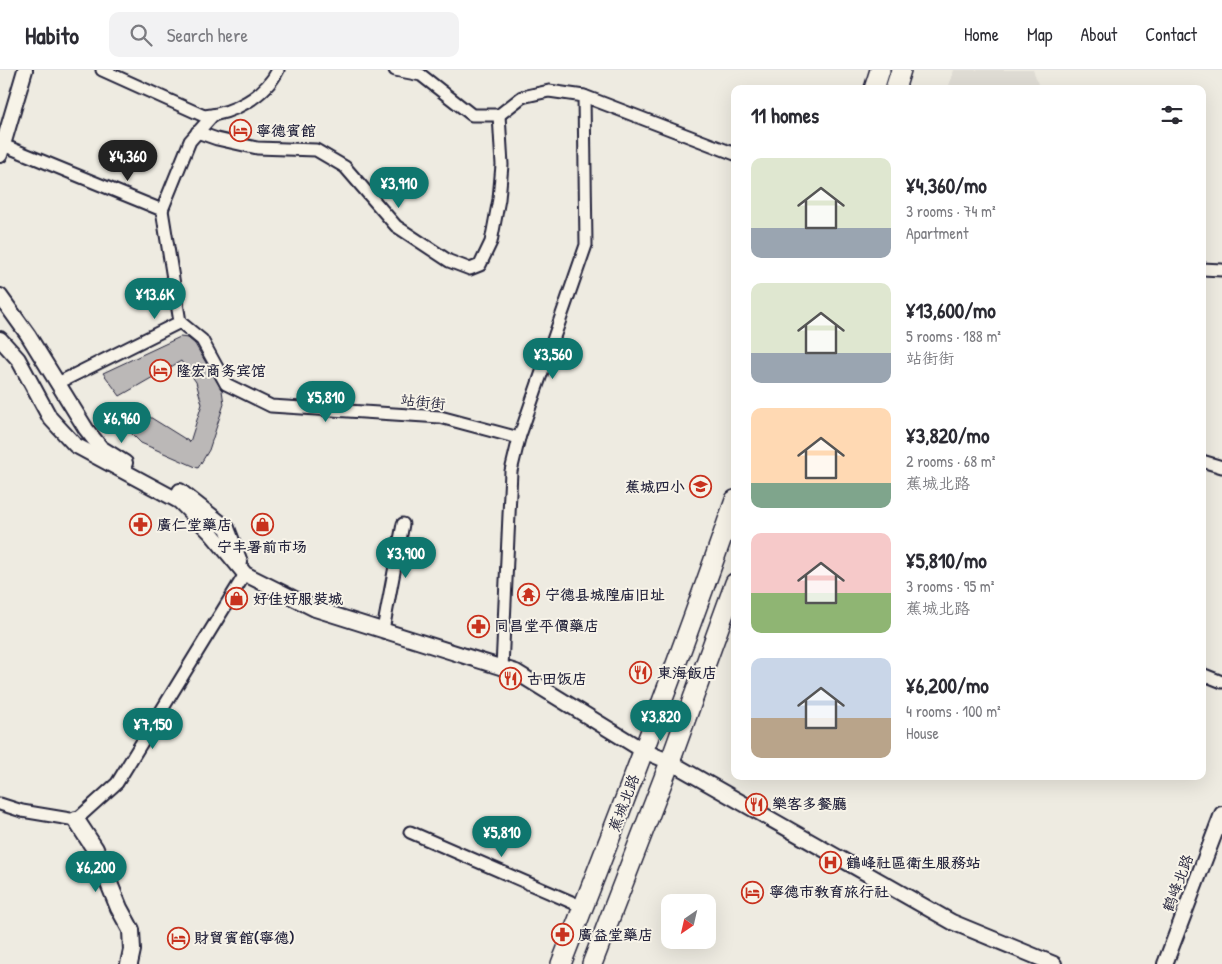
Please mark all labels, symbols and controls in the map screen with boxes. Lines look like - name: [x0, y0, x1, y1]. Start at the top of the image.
- search box: [109, 12, 459, 57]
- text: Habito: [25, 19, 79, 51]
- icon: search: [127, 21, 155, 49]
- text: Search here: [167, 22, 248, 48]
- text: Home: [964, 22, 999, 47]
- text: Map: [1027, 22, 1052, 47]
- text: About: [1080, 22, 1117, 47]
- text: Contact: [1145, 22, 1197, 47]
- text: 11 homes: [751, 101, 819, 130]
- icon: filters: [1158, 101, 1186, 129]
- hotel icon: 寧德賓館: [228, 119, 252, 143]
- place label: 寧德賓館: [256, 120, 316, 141]
- pin: ¥4,360: [87, 140, 169, 182]
- text: ¥4,360: [109, 145, 147, 167]
- pin: ¥3,910: [358, 166, 440, 209]
- text: ¥4,360/mo: [906, 171, 987, 200]
- text: ¥3,910: [381, 172, 417, 194]
- icon: home: [791, 178, 851, 238]
- text: 3 rooms · 74 m²: [906, 200, 996, 222]
- text: Apartment: [906, 222, 969, 244]
- pin: ¥13.6K: [114, 278, 196, 320]
- text: ¥13.6K: [136, 283, 174, 305]
- text: ¥13,600/mo: [906, 296, 996, 325]
- icon: home: [791, 303, 851, 363]
- text: 5 rooms · 188 m²: [906, 325, 1001, 347]
- pin: ¥3,560: [512, 338, 594, 380]
- text: ¥3,560: [534, 343, 572, 365]
- text: 站街街: [906, 347, 954, 369]
- hotel icon: 隆宏商务宾馆: [148, 359, 172, 383]
- place label: 隆宏商务宾馆: [176, 360, 266, 381]
- pin: ¥5,810: [285, 380, 367, 423]
- text: ¥5,810: [307, 386, 345, 408]
- street label: 站街街: [400, 389, 447, 414]
- pin: ¥6,960: [81, 402, 163, 444]
- text: ¥6,960: [104, 407, 140, 429]
- text: ¥3,820/mo: [906, 421, 989, 450]
- icon: home: [791, 428, 851, 488]
- text: 2 rooms · 68 m²: [906, 450, 995, 472]
- text: 蕉城北路: [906, 472, 970, 494]
- school or university icon: 蕉城四小: [689, 475, 713, 499]
- place label: 蕉城四小: [625, 476, 685, 497]
- shop icon: 宁丰署前市场: [250, 512, 274, 536]
- pharmacy icon: 廣仁堂藥店: [129, 513, 153, 537]
- place label: 廣仁堂藥店: [157, 514, 232, 535]
- place label: 宁丰署前市场: [217, 536, 307, 557]
- pin: ¥3,900: [365, 536, 447, 579]
- text: ¥3,900: [387, 542, 425, 564]
- text: ¥5,810/mo: [906, 546, 987, 575]
- icon: home: [791, 553, 851, 613]
- text: 3 rooms · 95 m²: [906, 575, 994, 597]
- temple icon: 宁德县城隍庙旧址: [517, 583, 541, 607]
- place label: 宁德县城隍庙旧址: [545, 584, 665, 605]
- shop icon: 好佳好服裝城: [225, 587, 249, 611]
- place label: 好佳好服裝城: [253, 588, 343, 609]
- text: 蕉城北路: [906, 597, 970, 619]
- pharmacy icon: 同昌堂平價藥店: [466, 614, 490, 638]
- place label: 同昌堂平價藥店: [494, 615, 599, 636]
- restaurant icon: 東海飯店: [629, 661, 653, 685]
- place label: 東海飯店: [657, 662, 717, 683]
- restaurant icon: 古田饭店: [499, 667, 523, 691]
- place label: 古田饭店: [527, 668, 587, 689]
- text: ¥6,200/mo: [906, 671, 989, 700]
- icon: home: [791, 678, 851, 738]
- pin: ¥3,820: [620, 700, 702, 742]
- text: 4 rooms · 100 m²: [906, 700, 1001, 722]
- text: ¥3,820: [641, 705, 681, 727]
- pin: ¥7,150: [112, 708, 194, 750]
- text: ¥7,150: [134, 713, 172, 735]
- text: House: [906, 722, 939, 744]
- street label: 蕉城北路: [603, 771, 644, 835]
- restaurant icon: 樂客多餐廳: [744, 792, 768, 816]
- place label: 樂客多餐廳: [772, 793, 847, 814]
- pin: ¥5,810: [461, 816, 543, 858]
- text: ¥5,810: [483, 821, 521, 843]
- pin: ¥6,200: [55, 850, 137, 893]
- hospital icon: 鶴峰社區衛生服務站: [818, 851, 842, 875]
- street label: 鹤峰北路: [1157, 851, 1198, 915]
- place label: 鶴峰社區衛生服務站: [846, 852, 981, 873]
- text: ¥6,200: [77, 856, 115, 878]
- hotel icon: 寧德市教育旅行社: [741, 880, 765, 904]
- place label: 寧德市教育旅行社: [769, 881, 889, 902]
- north arrow: [661, 894, 716, 949]
- map controls: [661, 894, 716, 949]
- pharmacy icon: 廣益堂藥店: [550, 923, 574, 947]
- place label: 廣益堂藥店: [578, 924, 653, 945]
- hotel icon: 財貿賓館(寧德): [166, 926, 190, 950]
- place label: 財貿賓館(寧德): [194, 927, 294, 948]

